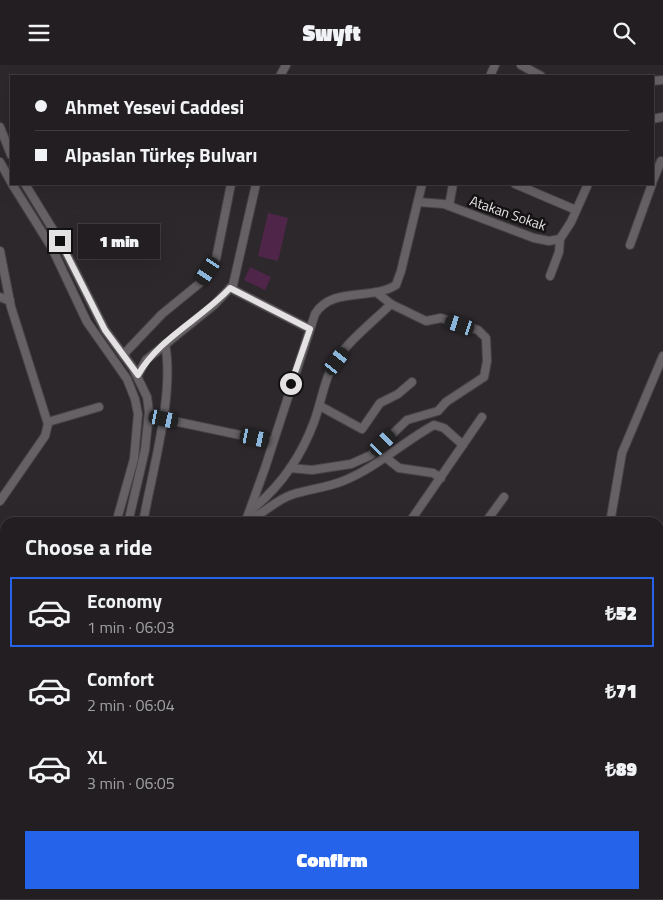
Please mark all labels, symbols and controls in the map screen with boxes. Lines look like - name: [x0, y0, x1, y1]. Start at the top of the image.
- text: Swyft: [302, 16, 361, 50]
- icon: menu: [25, 19, 53, 47]
- icon: search: [610, 19, 638, 47]
- text: Ahmet Yesevi Caddesi: [65, 92, 244, 121]
- text: Alpaslan Türkeş Bulvarı: [65, 140, 257, 169]
- street label: Atakan Sokak: [467, 190, 550, 236]
- callout: 1 min: [78, 223, 160, 259]
- text: 1 min: [99, 229, 139, 253]
- route end: [49, 230, 71, 252]
- car: [193, 254, 222, 288]
- car: [443, 313, 476, 337]
- car: [321, 345, 352, 377]
- route start: [280, 373, 302, 395]
- car: [147, 409, 180, 429]
- car: [366, 427, 399, 459]
- car: [238, 428, 271, 448]
- text: Choose a ride: [25, 530, 152, 564]
- text: Economy: [87, 586, 162, 615]
- icon: car: [27, 590, 72, 635]
- text: ₺52: [605, 598, 637, 627]
- text: 1 min · 06:03: [87, 615, 175, 639]
- text: Comfort: [87, 664, 154, 693]
- icon: car: [27, 668, 72, 713]
- text: ₺71: [605, 676, 637, 705]
- text: 2 min · 06:04: [87, 693, 175, 717]
- text: XL: [87, 742, 107, 771]
- icon: car: [27, 746, 72, 791]
- text: ₺89: [605, 754, 637, 783]
- text: 3 min · 06:05: [87, 771, 175, 795]
- button: Confirm: [25, 831, 639, 889]

